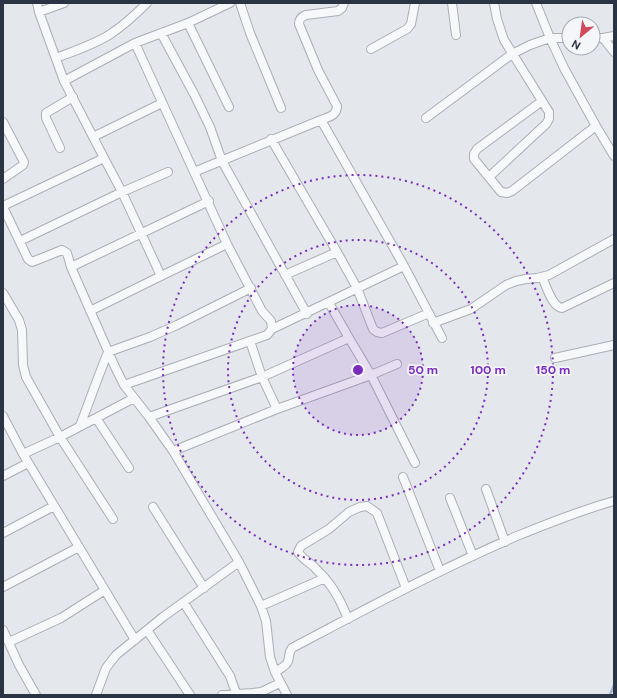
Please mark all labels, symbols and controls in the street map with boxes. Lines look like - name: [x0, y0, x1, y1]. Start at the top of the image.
- north arrow: [561, 16, 601, 56]
- text: N: [569, 37, 583, 53]
- text: 50 m: [408, 362, 438, 378]
- text: 100 m: [470, 362, 506, 378]
- text: 150 m: [536, 362, 570, 378]
- centre of rings: [351, 363, 365, 377]

